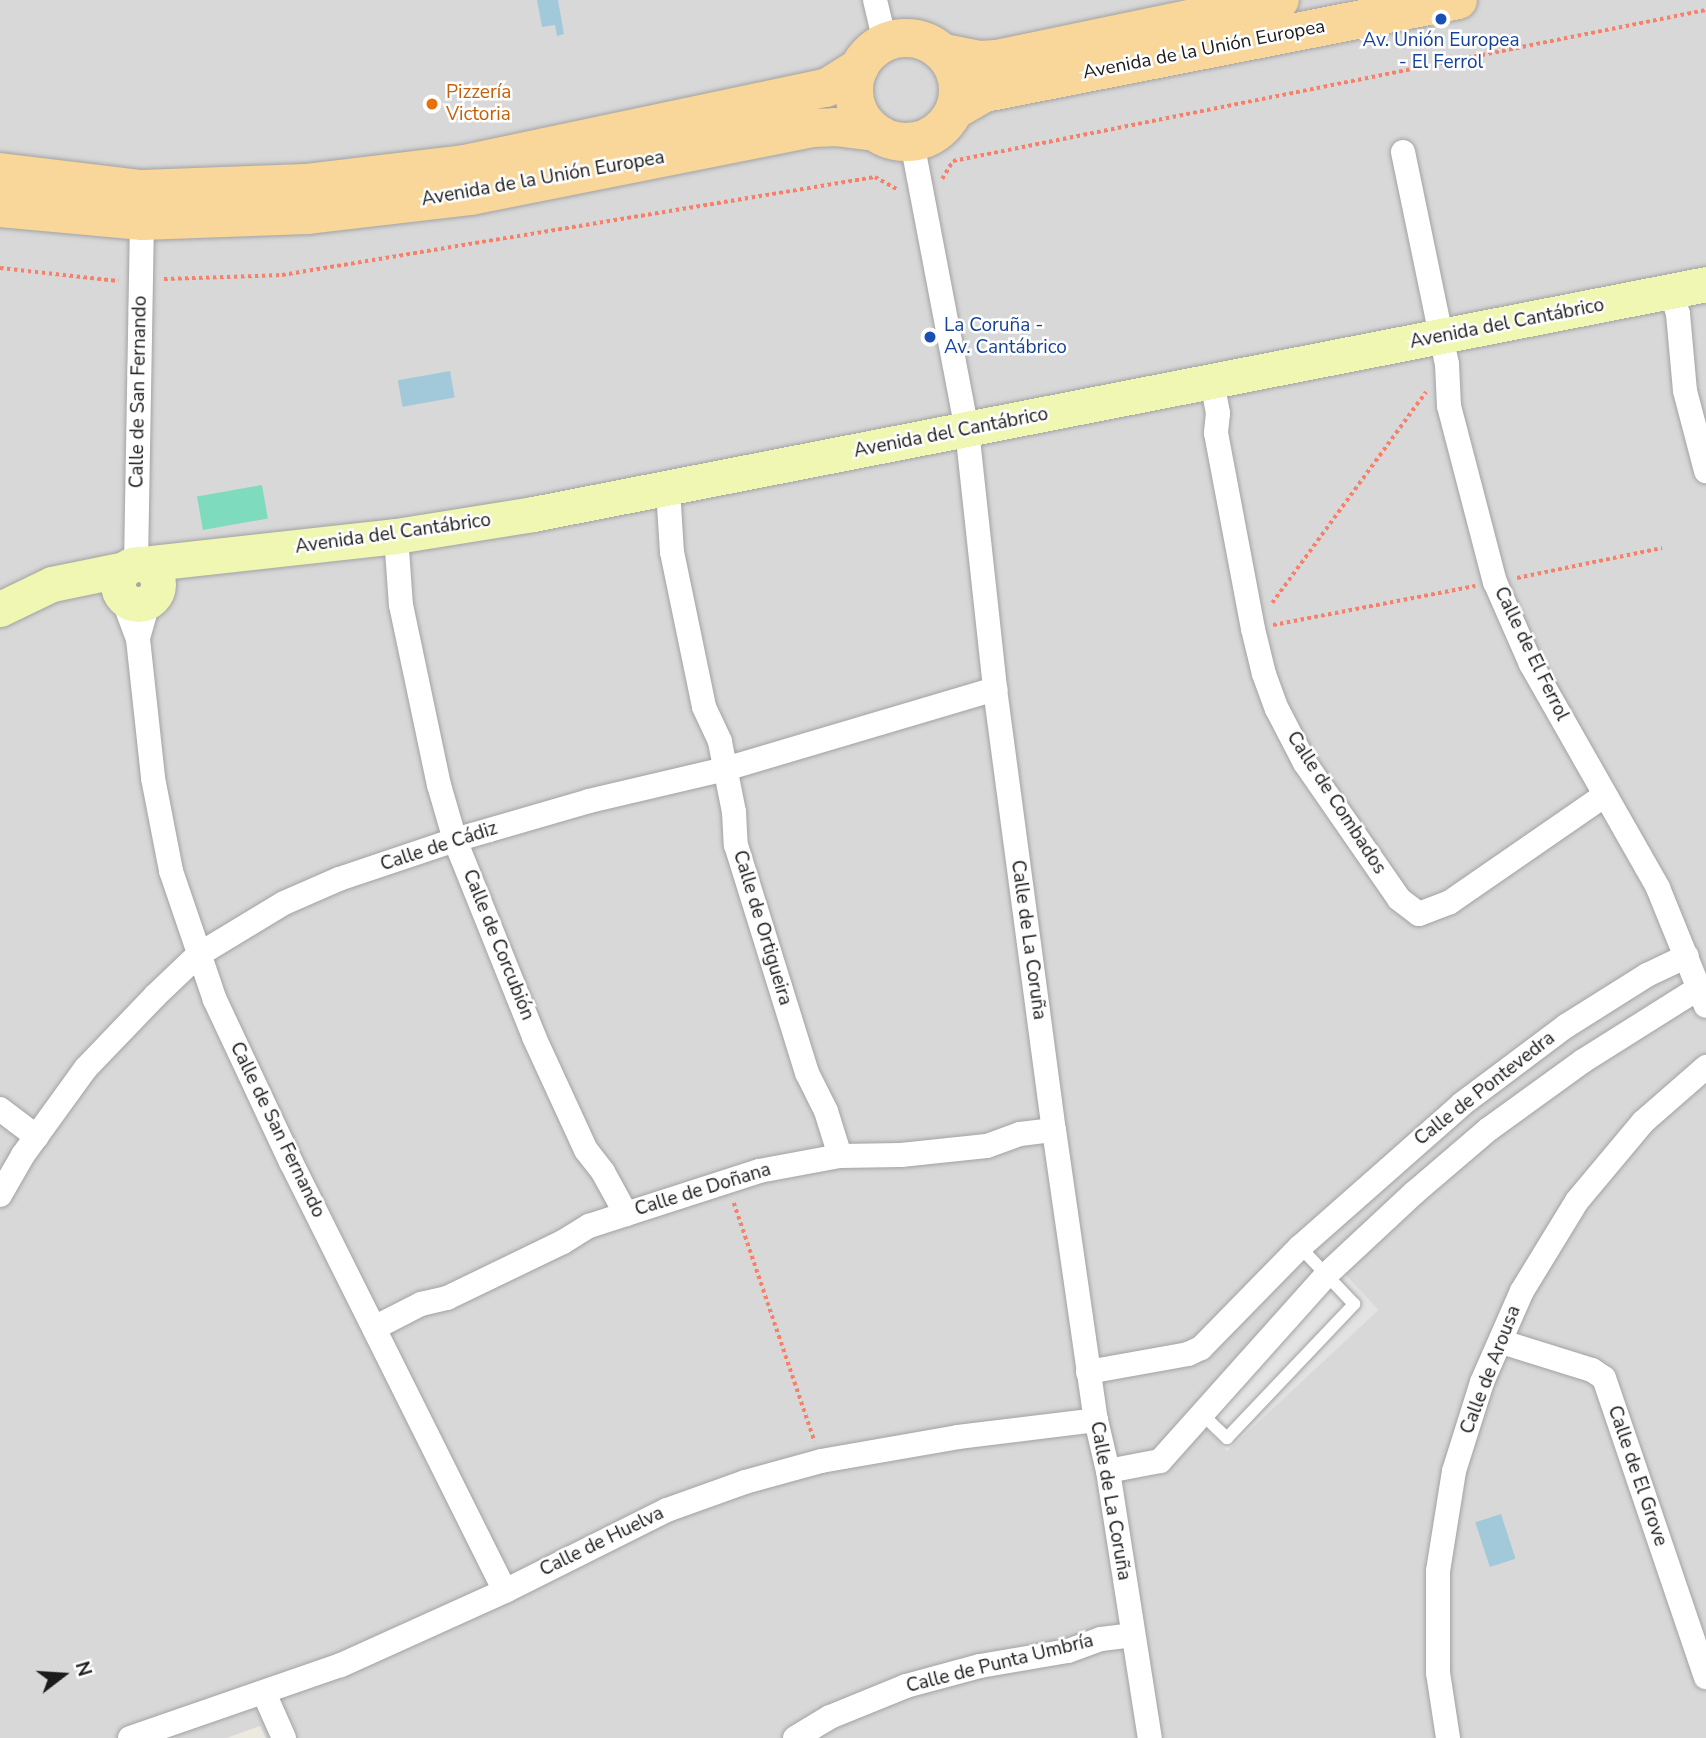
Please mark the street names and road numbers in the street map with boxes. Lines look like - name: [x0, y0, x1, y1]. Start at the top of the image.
- street label: Avenida de la Unión Europea: [1081, 15, 1327, 85]
- street label: Avenida de la Unión Europea: [420, 146, 666, 212]
- street label: Avenida del Cantábrico: [1408, 294, 1606, 354]
- street label: Calle de San Fernando: [126, 296, 152, 488]
- street label: Avenida del Cantábrico: [852, 403, 1050, 463]
- street label: Avenida del Cantábrico: [294, 509, 492, 559]
- street label: Calle de El Ferrol: [1489, 583, 1573, 725]
- street label: Calle de Combados: [1281, 727, 1391, 879]
- street label: Calle de Cádiz: [378, 817, 500, 877]
- street label: Calle de Ortigueira: [728, 848, 796, 1008]
- street label: Calle de La Coruña: [1006, 859, 1050, 1021]
- street label: Calle de Corcubión: [457, 866, 539, 1024]
- street label: Calle de Pontevedra: [1410, 1027, 1560, 1151]
- street label: Calle de San Fernando: [225, 1039, 329, 1221]
- street label: Calle de Doñana: [632, 1158, 774, 1222]
- street label: Calle de Arousa: [1456, 1303, 1526, 1437]
- street label: Calle de El Grove: [1602, 1403, 1672, 1549]
- street label: Calle de La Coruña: [1085, 1420, 1135, 1582]
- street label: Calle de Huelva: [536, 1502, 668, 1582]
- street label: Calle de Punta Umbría: [904, 1630, 1096, 1698]

